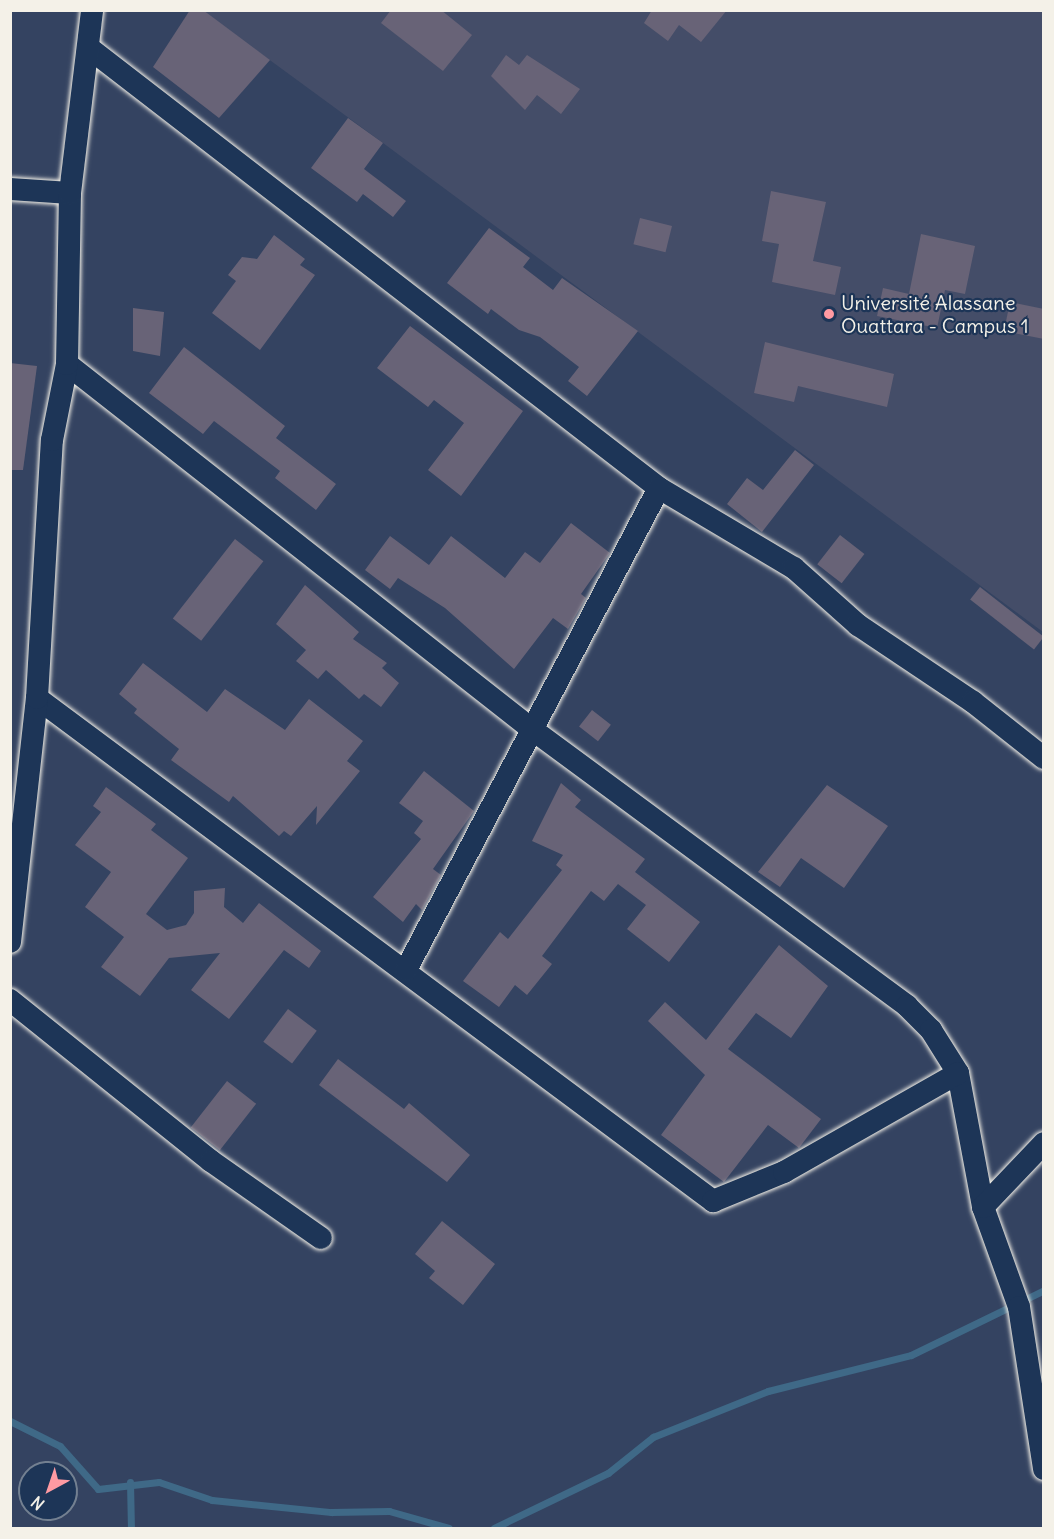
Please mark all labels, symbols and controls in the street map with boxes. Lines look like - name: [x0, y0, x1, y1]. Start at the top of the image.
- place label: Université Alassane Ouattara - Campus 1: [841, 290, 1029, 337]
- marker: Université Alassane Ouattara - Campus 1: [822, 307, 836, 321]
- north arrow: [18, 1461, 78, 1521]
- text: N: [27, 1492, 48, 1514]

